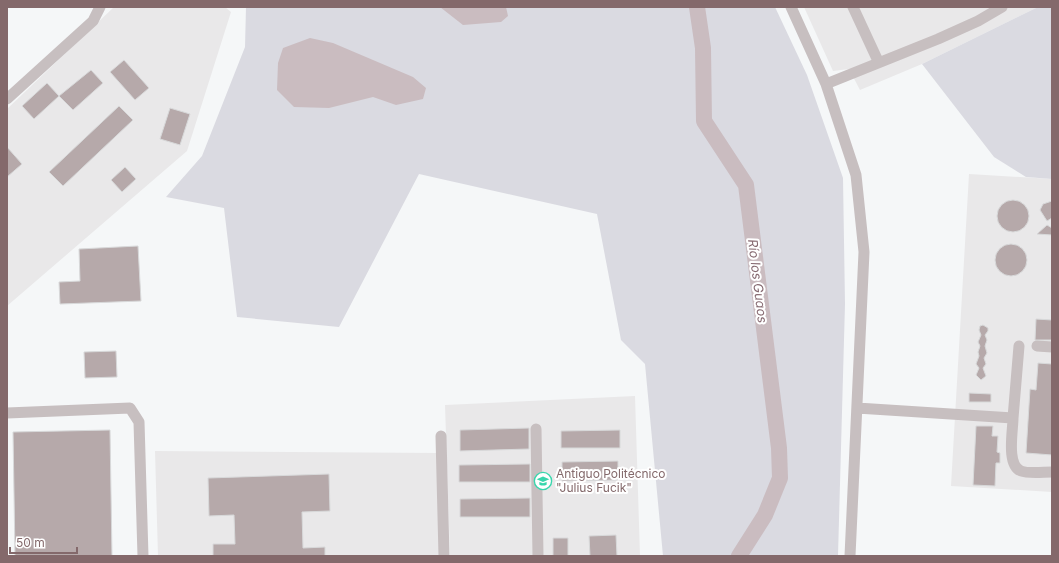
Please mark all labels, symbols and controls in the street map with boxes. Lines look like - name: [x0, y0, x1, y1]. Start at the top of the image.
- water label: Río los Guaos: [745, 238, 771, 324]
- place label: Antiguo Politécnico "Julius Fucik": [556, 466, 666, 495]
- school or university icon: Antiguo Politécnico "Julius Fucik": [533, 471, 553, 491]
- scale bar: [10, 529, 77, 555]
- text: 50 m: [16, 535, 45, 550]

